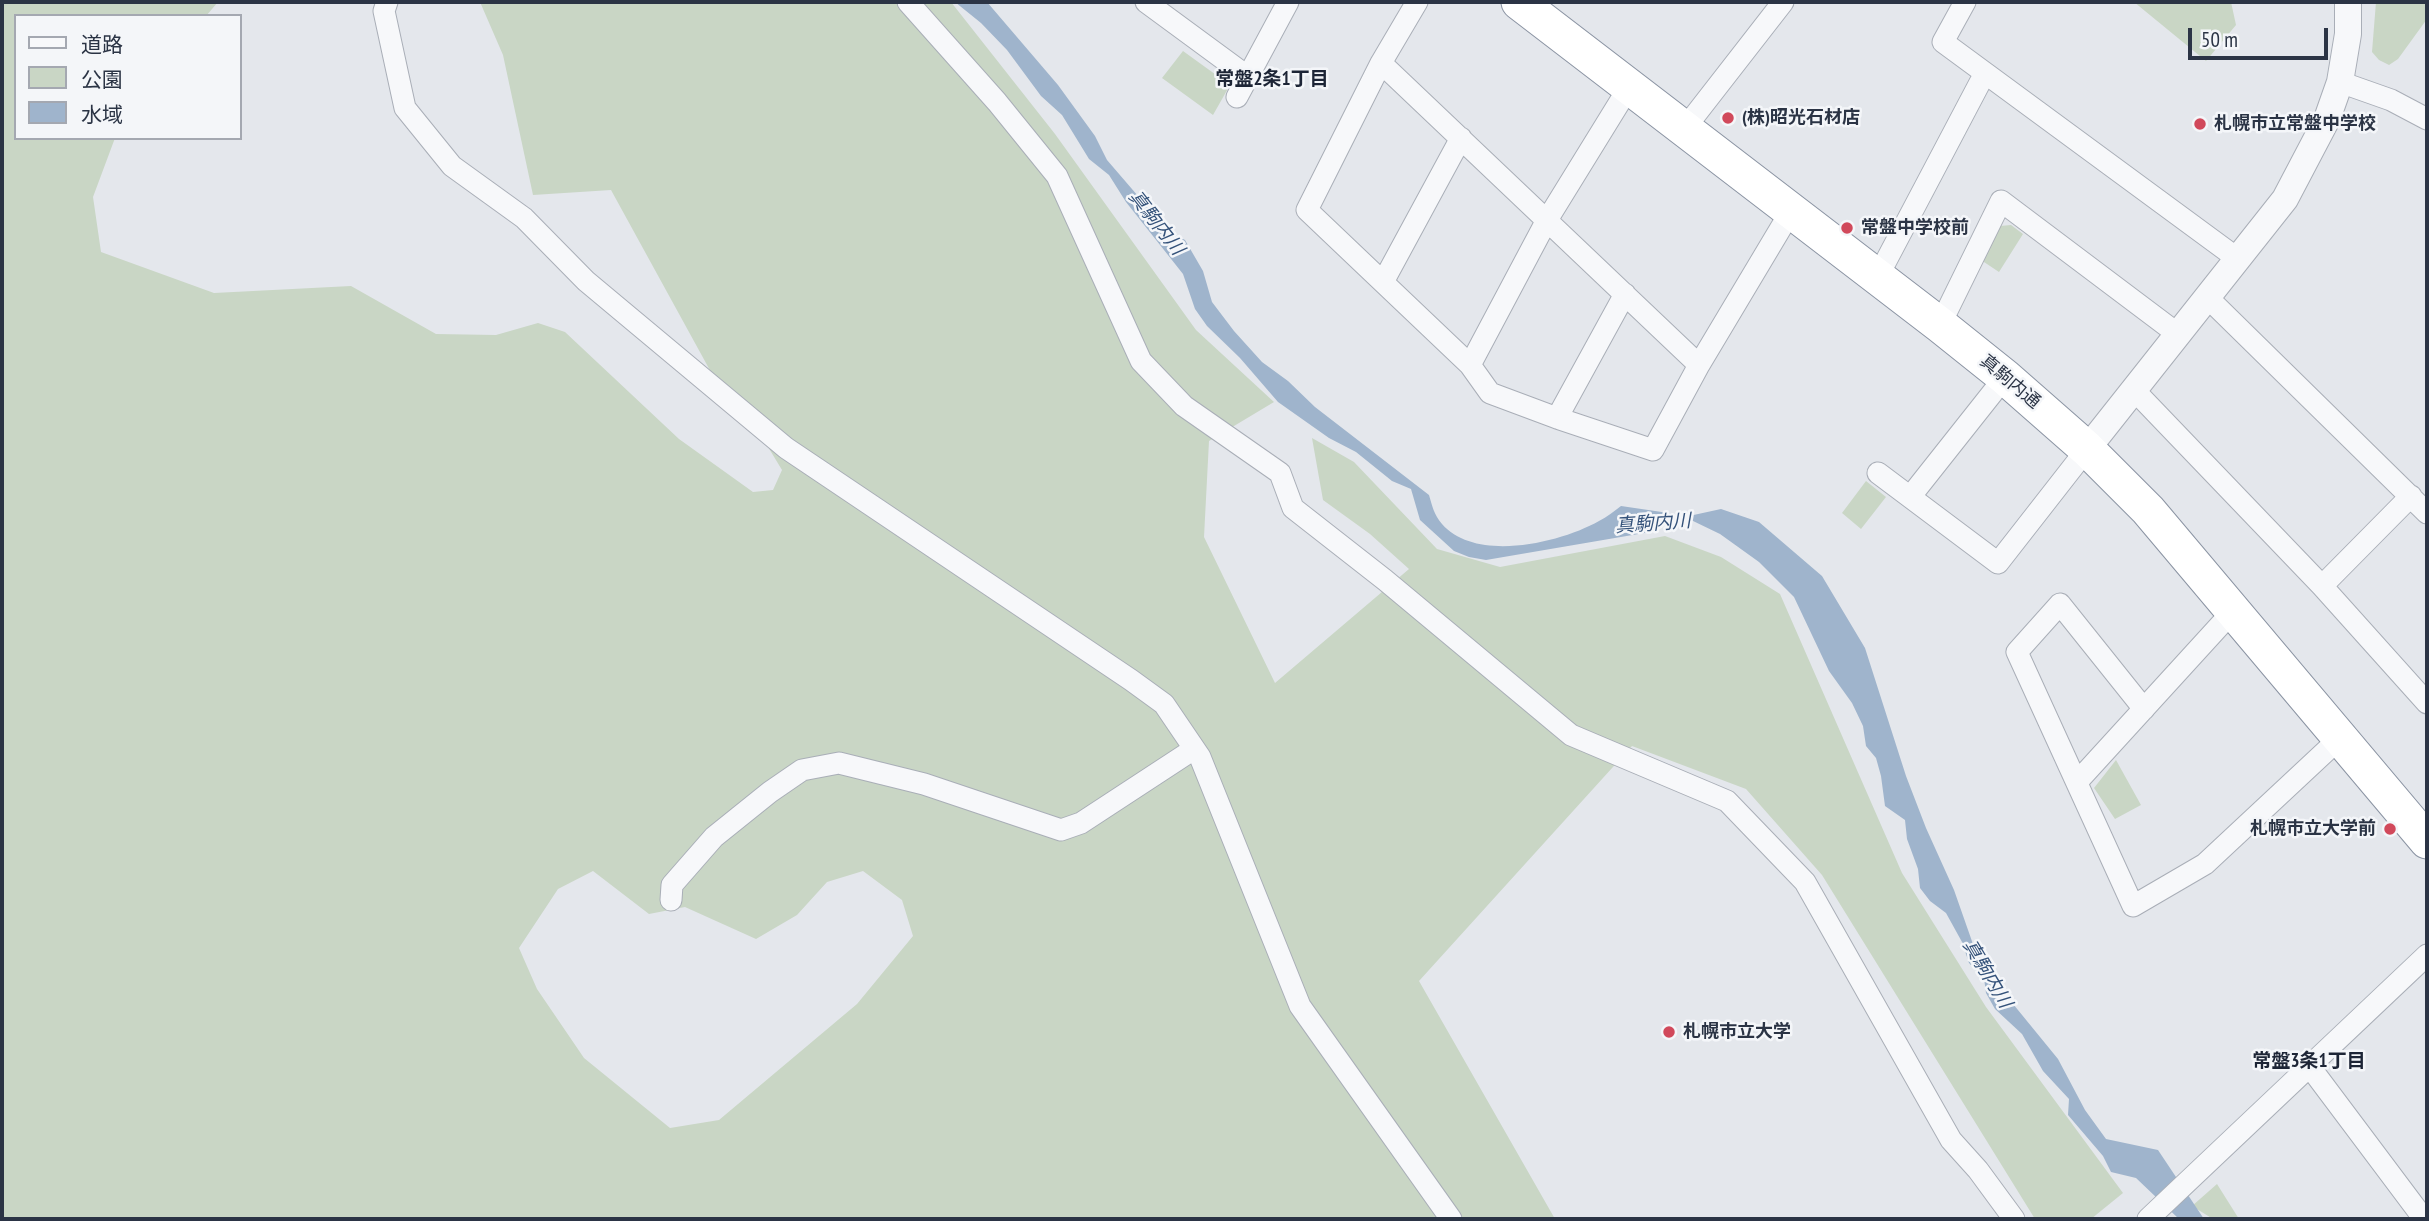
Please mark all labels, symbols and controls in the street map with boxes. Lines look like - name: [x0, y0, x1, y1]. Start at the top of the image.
- legend: [14, 14, 242, 140]
- scale bar: [2191, 14, 2331, 58]
- text: 50 m: [2201, 26, 2238, 53]
- text: 道路: [81, 31, 123, 58]
- text: 公園: [81, 66, 123, 93]
- district label: 常盤2条1丁目: [1215, 69, 1329, 91]
- text: 水域: [81, 101, 123, 128]
- place label: (株)昭光石材店: [1742, 107, 1860, 129]
- marker: (株)昭光石材店: [1720, 110, 1736, 126]
- place label: 札幌市立常盤中学校: [2214, 113, 2376, 135]
- marker: 札幌市立常盤中学校: [2192, 116, 2208, 132]
- water label: 真駒内川: [1124, 186, 1188, 260]
- place label: 常盤中学校前: [1861, 217, 1969, 239]
- marker: 常盤中学校前: [1839, 220, 1855, 236]
- street label: 真駒内通: [1975, 351, 2045, 413]
- water label: 真駒内川: [1614, 510, 1692, 538]
- place label: 札幌市立大学前: [2250, 818, 2376, 840]
- marker: 札幌市立大学前: [2382, 821, 2398, 837]
- water label: 真駒内川: [1958, 936, 2016, 1012]
- place label: 札幌市立大学: [1683, 1021, 1791, 1043]
- marker: 札幌市立大学: [1661, 1024, 1677, 1040]
- district label: 常盤3条1丁目: [2252, 1051, 2366, 1073]

